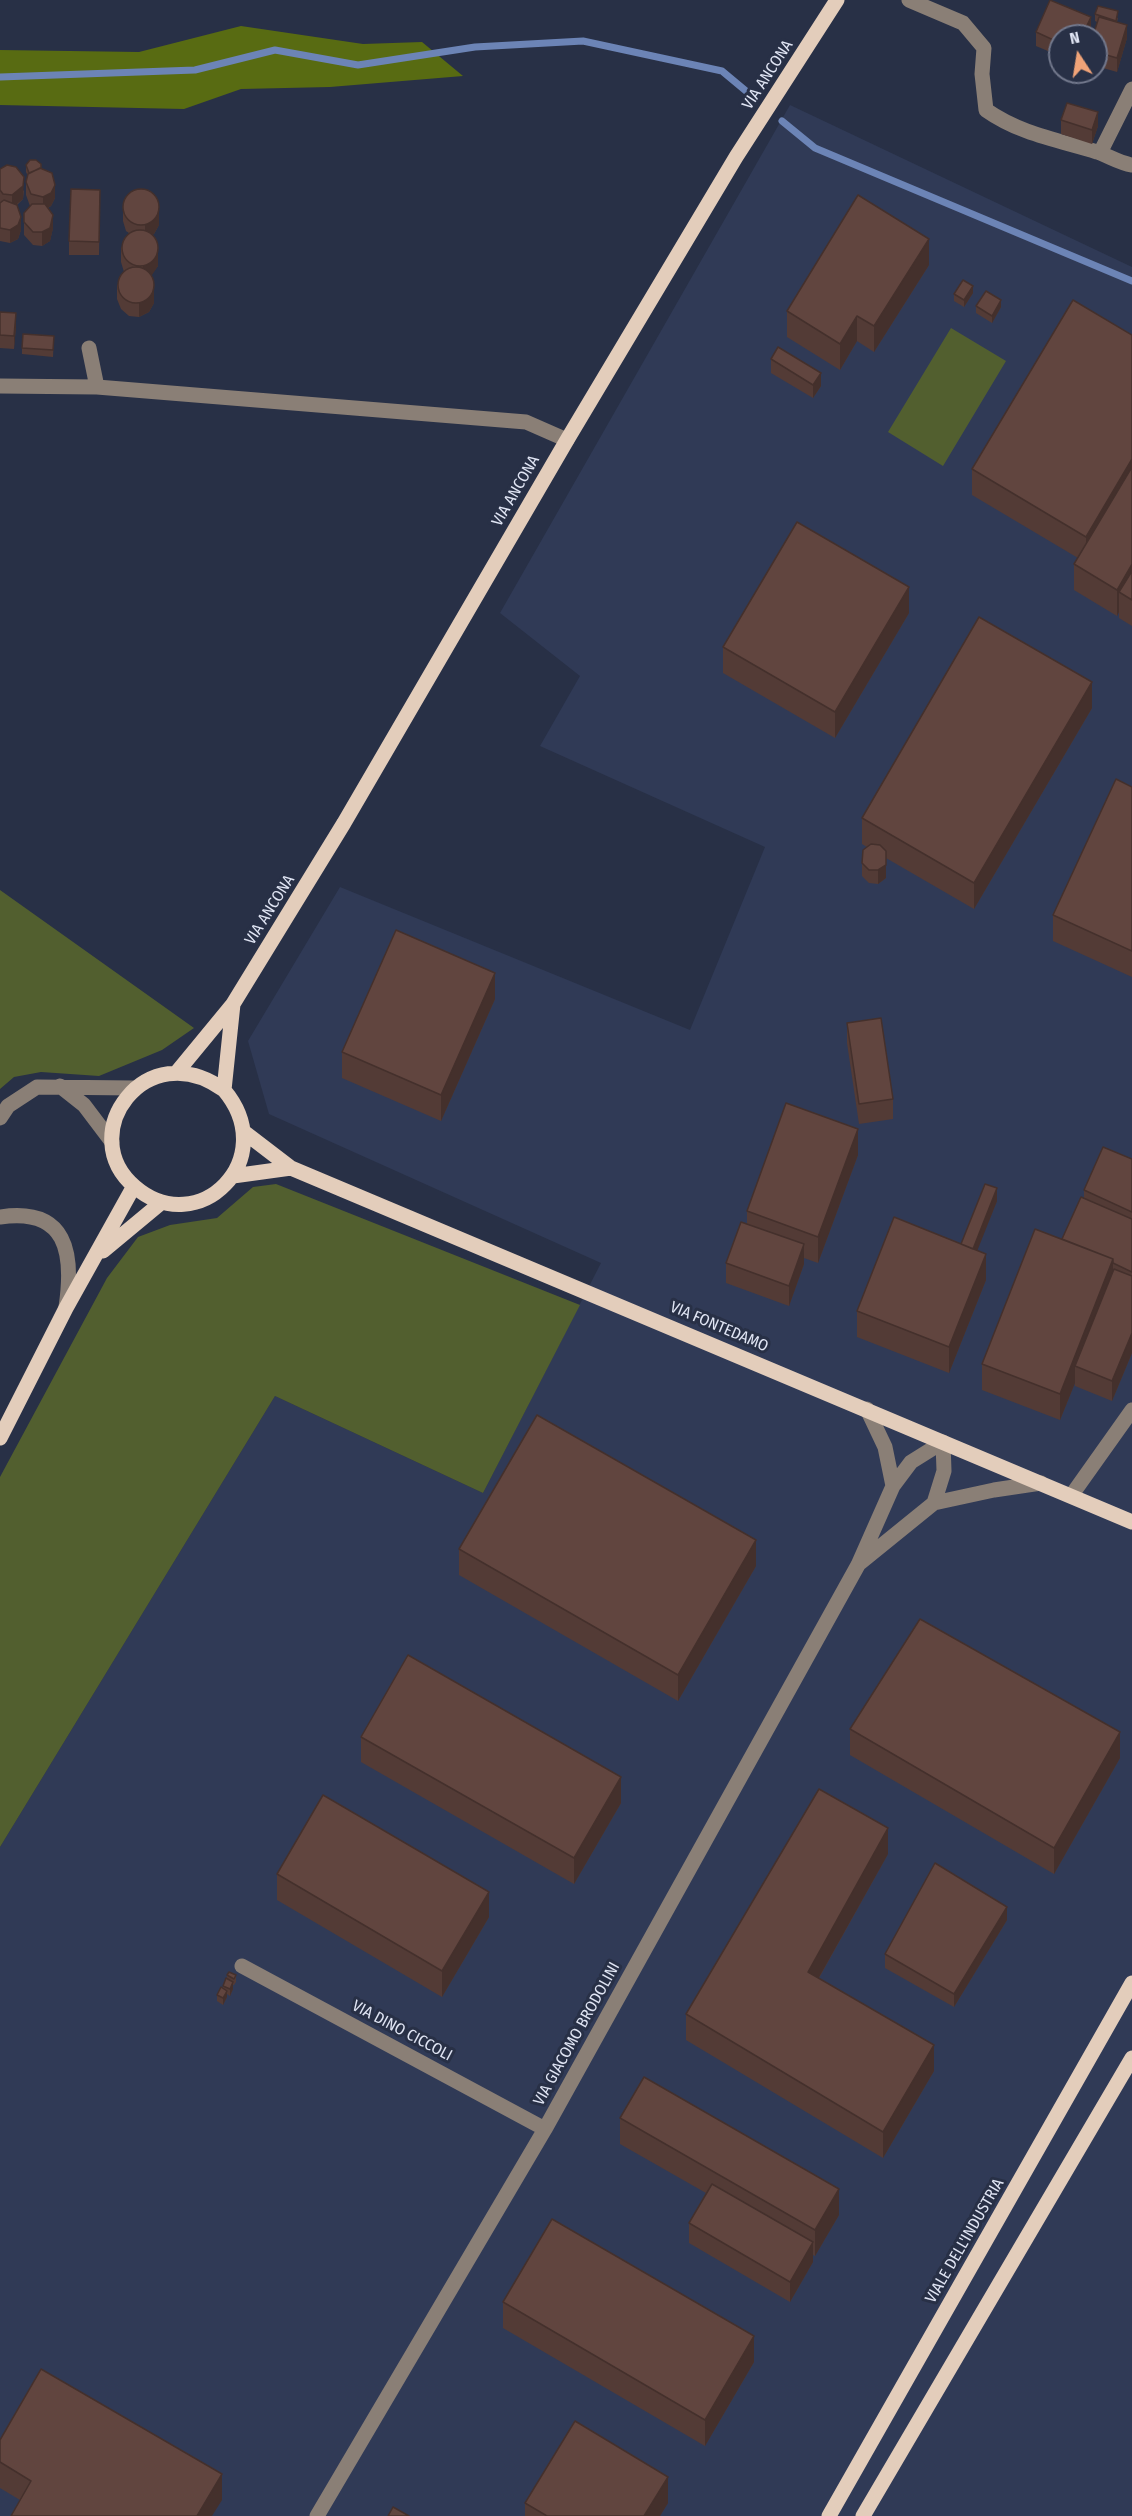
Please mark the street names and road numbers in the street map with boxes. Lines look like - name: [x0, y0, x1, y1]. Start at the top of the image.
- street label: VIA ANCONA: [739, 37, 797, 113]
- street label: VIA ANCONA: [488, 452, 544, 530]
- street label: VIA ANCONA: [241, 872, 299, 948]
- street label: VIA FONTEDAMO: [667, 1298, 771, 1356]
- street label: VIA GIACOMO BRODOLINI: [530, 1959, 624, 2109]
- street label: VIA DINO CICCOLI: [349, 1997, 455, 2065]
- street label: VIALE DELL'INDUSTRIA: [922, 2175, 1008, 2307]

